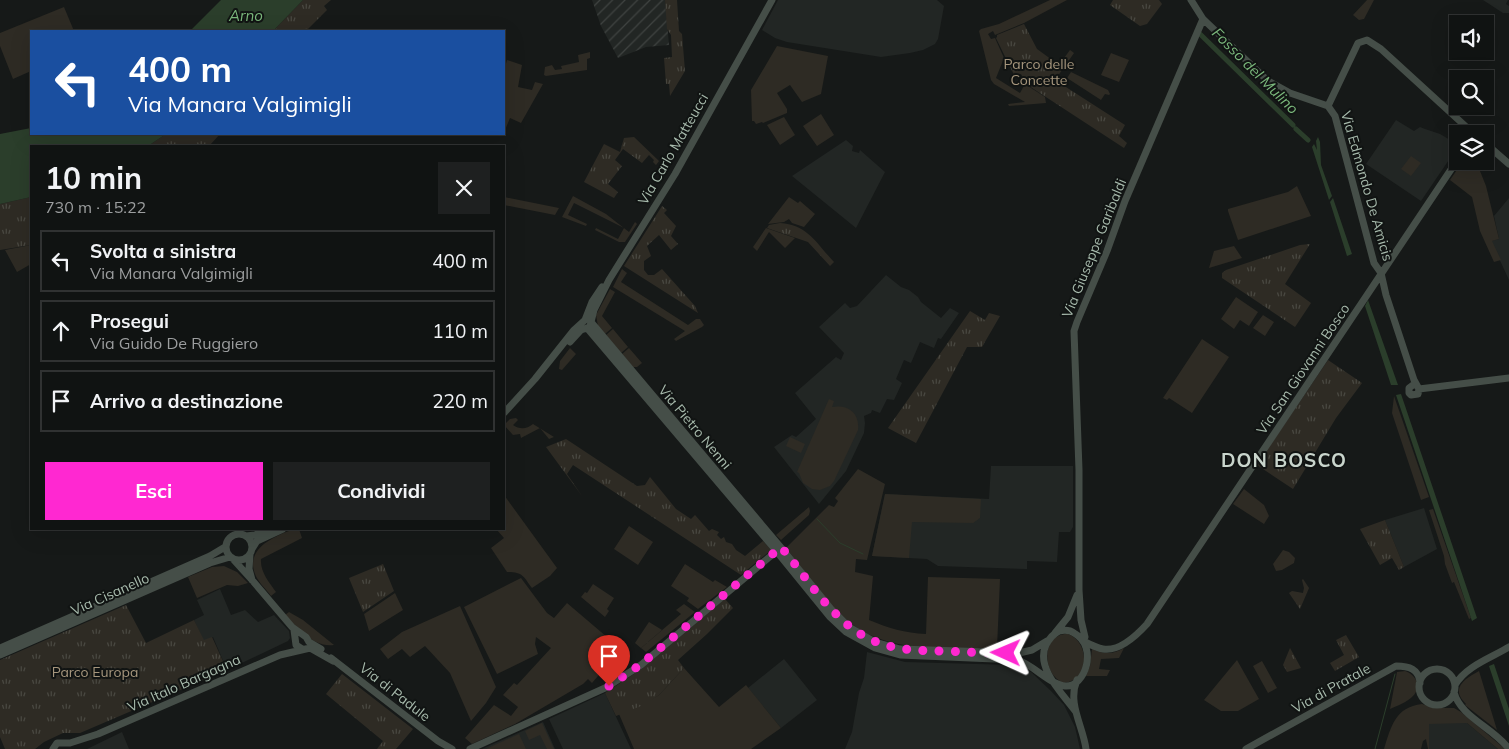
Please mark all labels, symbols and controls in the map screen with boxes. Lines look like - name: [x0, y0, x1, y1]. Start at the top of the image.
- water label: Arno: [228, 6, 263, 25]
- map controls: [1449, 15, 1494, 170]
- button: sound: [1449, 15, 1494, 60]
- water label: Fosso del Mulino: [1208, 23, 1303, 118]
- text: 400 m: [128, 47, 232, 91]
- icon: left: [45, 50, 110, 115]
- park label: Parco delle Concette: [1004, 55, 1074, 89]
- button: search: [1449, 70, 1494, 115]
- text: Via Manara Valgimigli: [128, 90, 352, 118]
- street label: Via Carlo Matteucci: [634, 90, 712, 208]
- street label: Via Edmondo De Amicis: [1337, 109, 1397, 263]
- button: layers: [1449, 125, 1494, 170]
- text: 10 min: [45, 159, 142, 197]
- button: close: [438, 162, 490, 214]
- street label: Via Giuseppe Garibaldi: [1058, 176, 1130, 320]
- text: 730 m · 15:22: [45, 197, 146, 217]
- text: Svolta a sinistra: [90, 239, 236, 263]
- icon: left: [47, 247, 75, 275]
- text: 400 m: [432, 249, 488, 273]
- text: Via Manara Valgimigli: [90, 263, 253, 283]
- street label: Via San Giovanni Bosco: [1252, 300, 1354, 438]
- text: Prosegui: [90, 309, 169, 333]
- icon: ahead: [47, 317, 75, 345]
- text: 110 m: [432, 319, 488, 343]
- text: Via Guido De Ruggiero: [90, 333, 258, 353]
- street label: Via Pietro Nenni: [654, 381, 736, 473]
- icon: arrive: [47, 387, 75, 415]
- text: Arrivo a destinazione: [90, 389, 283, 413]
- text: 220 m: [432, 389, 488, 413]
- district label: DON BOSCO: [1221, 448, 1347, 472]
- button: Esci: [45, 462, 263, 520]
- button: Condividi: [273, 462, 490, 520]
- street label: Via Cisanello: [68, 569, 152, 619]
- position arrow: [979, 626, 1031, 678]
- pin: [588, 635, 630, 686]
- icon: arrive: [595, 642, 623, 670]
- street label: Via Italo Bargagna: [125, 650, 243, 716]
- street label: Via di Padule: [356, 659, 434, 725]
- street label: Via di Pratale: [1289, 659, 1373, 717]
- park label: Parco Europa: [52, 663, 138, 681]

